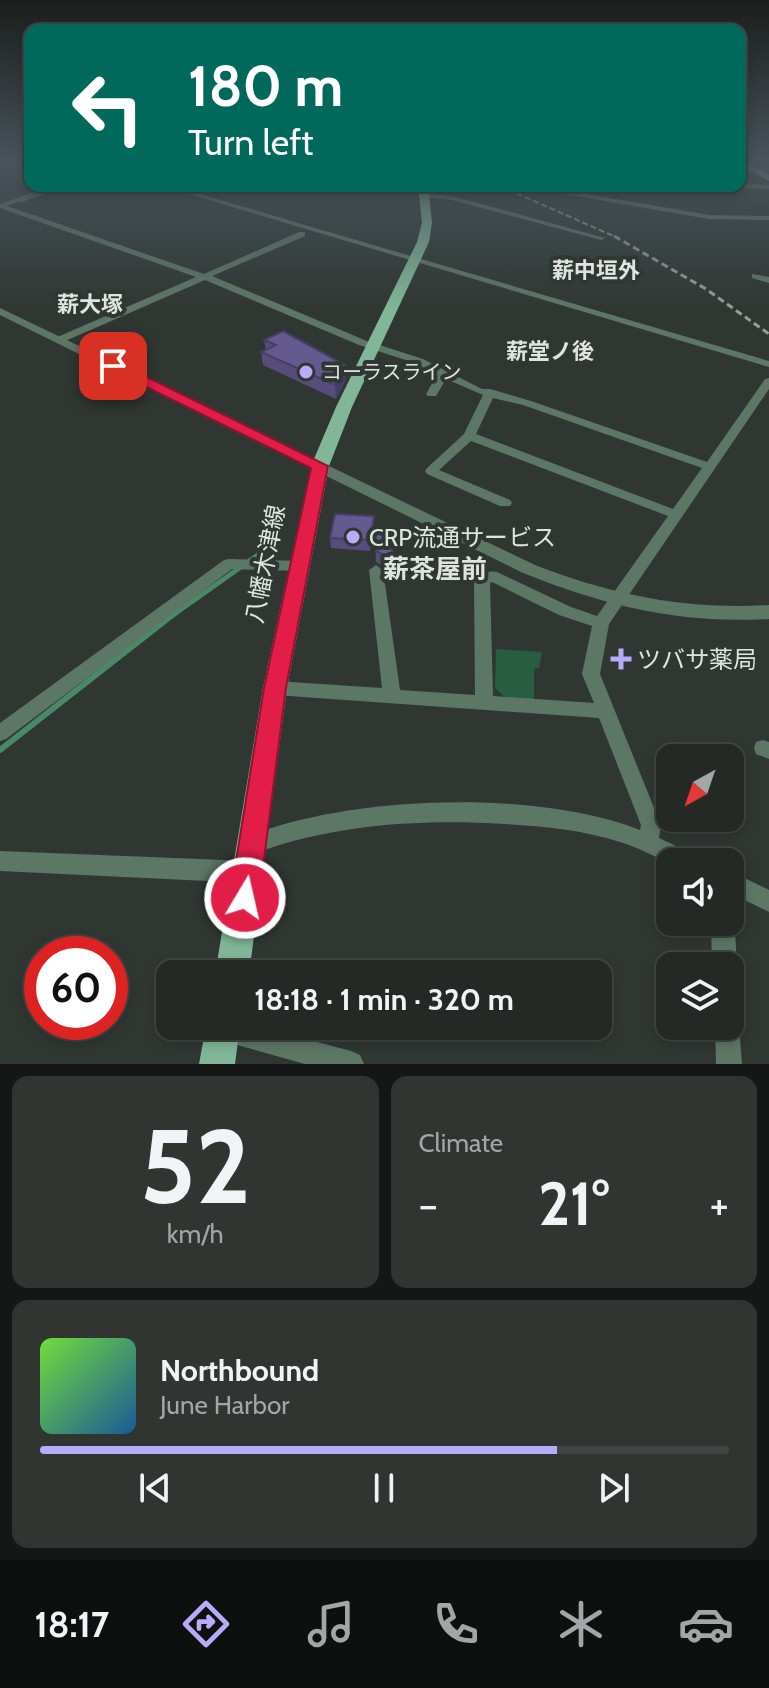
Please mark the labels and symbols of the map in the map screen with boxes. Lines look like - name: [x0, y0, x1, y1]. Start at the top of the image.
- district label: 薪中垣外: [552, 257, 640, 284]
- district label: 薪大塚: [57, 291, 123, 318]
- pin: [79, 332, 147, 400]
- district label: 薪堂ノ後: [506, 338, 594, 365]
- place label: コーラスライン: [322, 360, 462, 384]
- marker: コーラスライン: [297, 363, 315, 381]
- street label: 八幡木津線: [239, 502, 291, 626]
- place label: CRP流通サービス: [369, 523, 556, 552]
- marker: CRP流通サービス: [344, 528, 362, 546]
- district label: 薪茶屋前: [383, 553, 487, 585]
- place label: ツバサ薬局: [637, 645, 757, 674]
- marker: ツバサ薬局: [612, 650, 630, 668]
- north arrow: [656, 744, 744, 832]
- position arrow: [203, 856, 287, 940]
- speed limit sign: 60: [24, 936, 128, 1040]

